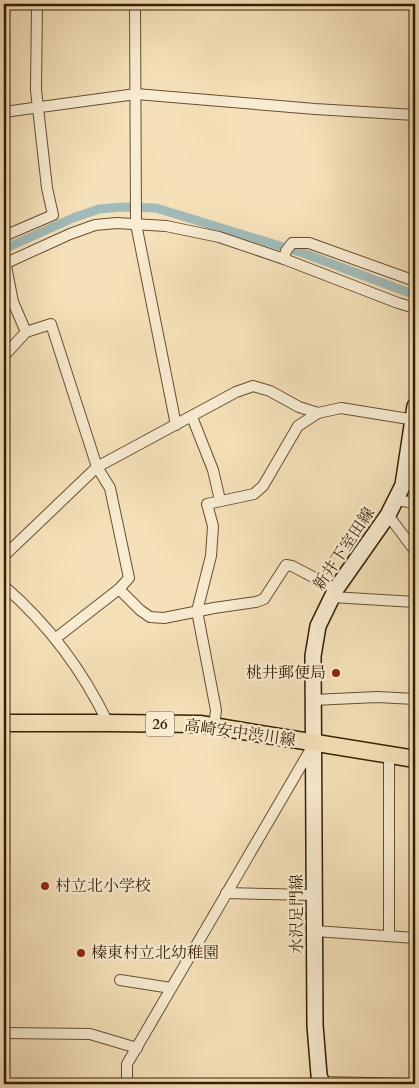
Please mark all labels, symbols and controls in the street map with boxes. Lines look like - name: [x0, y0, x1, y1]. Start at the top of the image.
- street label: 新井下室田線: [308, 503, 380, 595]
- place label: 桃井郵便局: [246, 662, 326, 684]
- marker: 桃井郵便局: [330, 667, 342, 679]
- road number: 26: [146, 712, 174, 736]
- street label: 高崎安中渋川線: [183, 714, 297, 752]
- street label: 水沢足門線: [286, 874, 308, 954]
- place label: 村立北小学校: [55, 875, 151, 897]
- marker: 村立北小学校: [39, 880, 51, 892]
- place label: 榛東村立北幼稚園: [91, 942, 219, 964]
- marker: 榛東村立北幼稚園: [75, 947, 87, 959]

